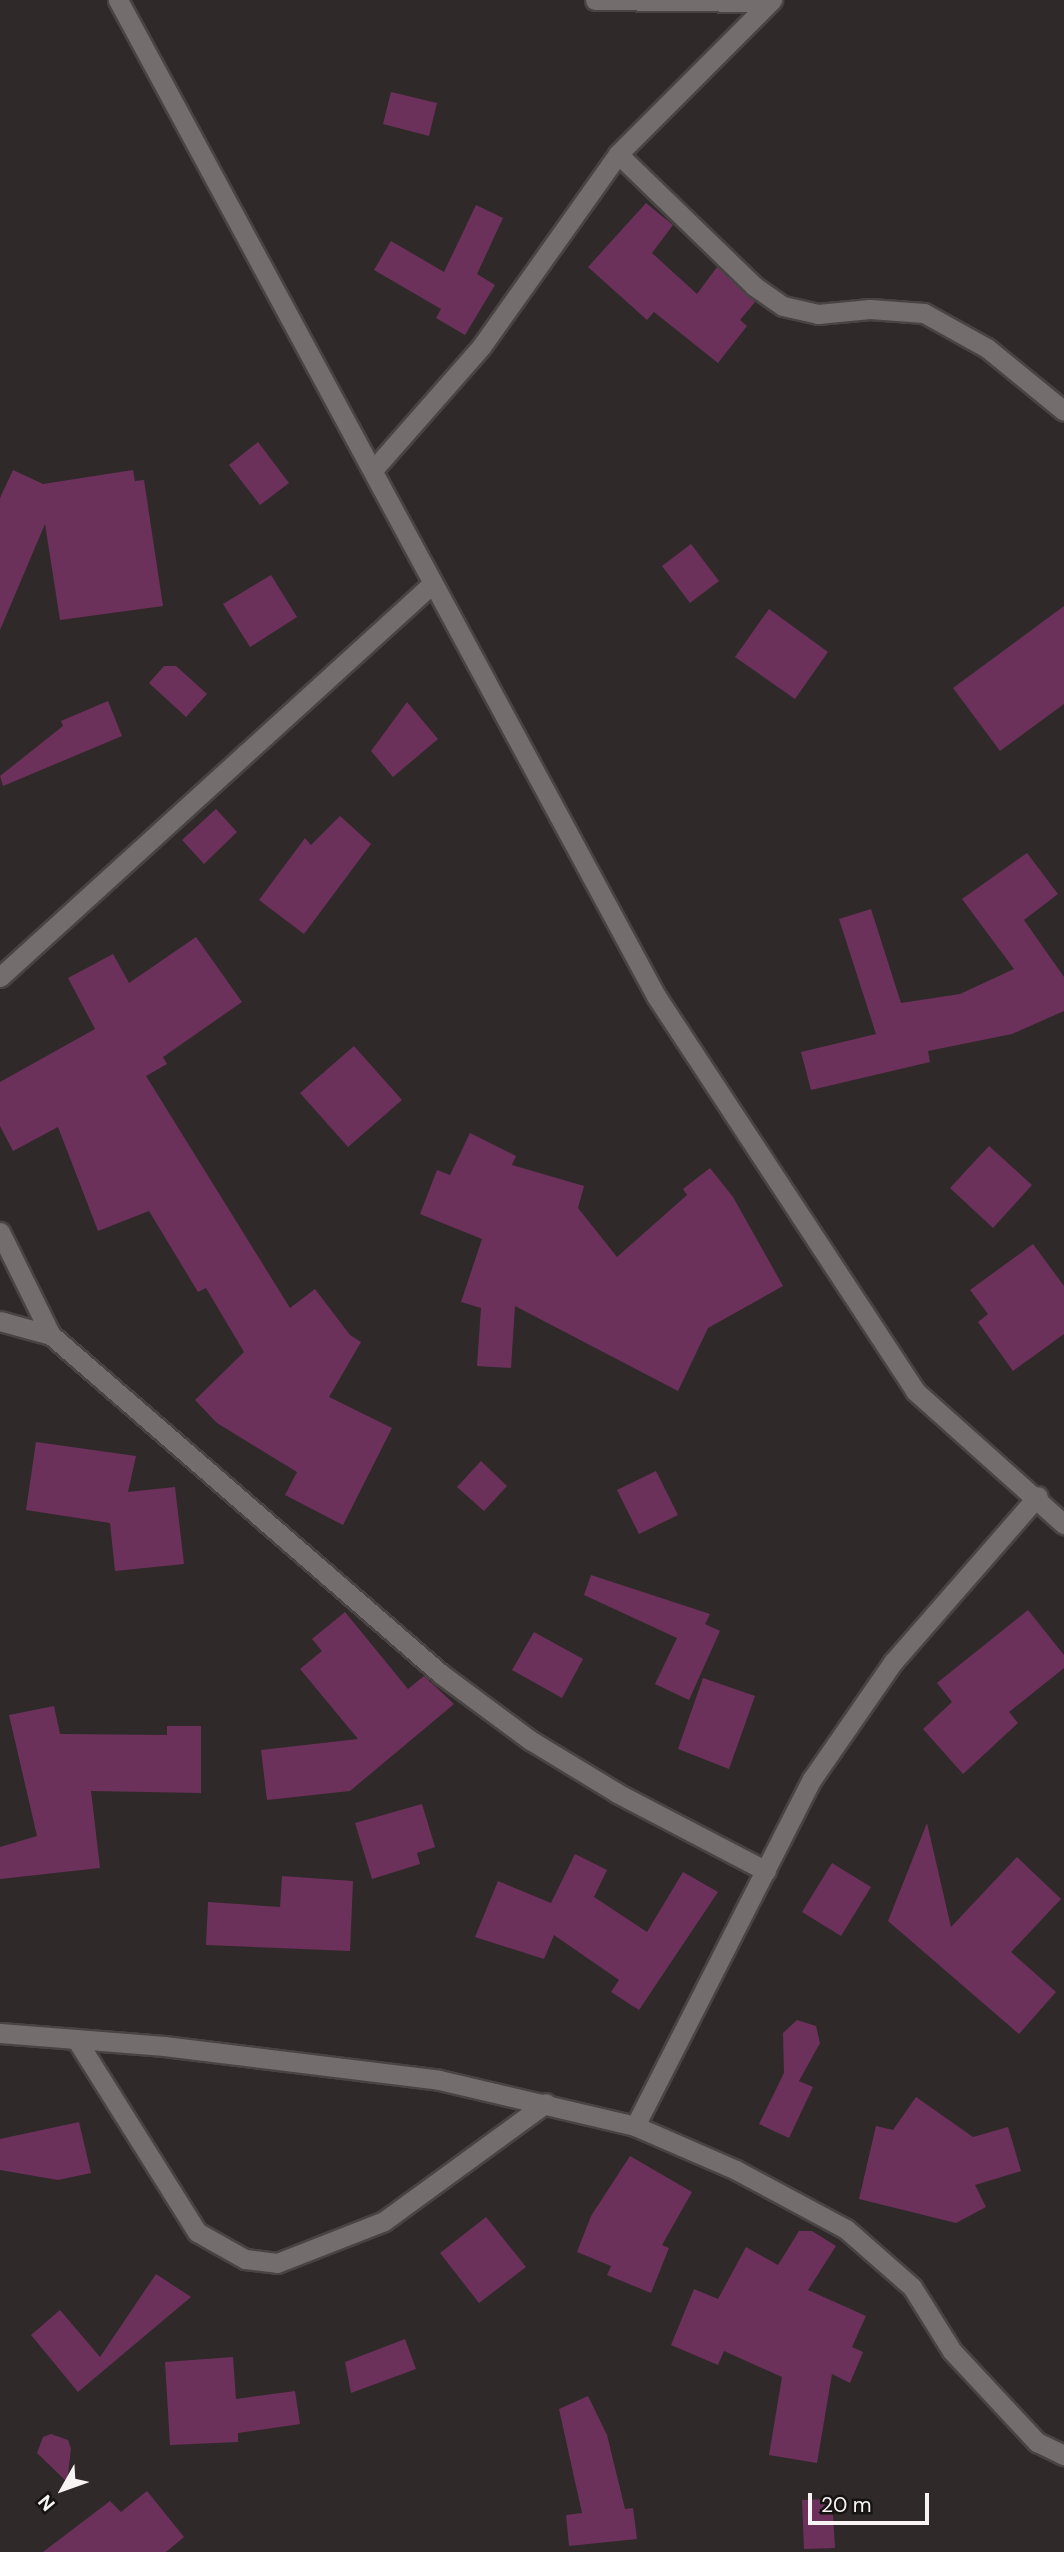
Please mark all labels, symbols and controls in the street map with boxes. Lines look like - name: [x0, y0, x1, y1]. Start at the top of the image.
- north arrow: [28, 2454, 98, 2524]
- scale bar: [812, 2478, 933, 2522]
- text: N: [33, 2489, 61, 2516]
- text: 20 m: [821, 2491, 872, 2519]

